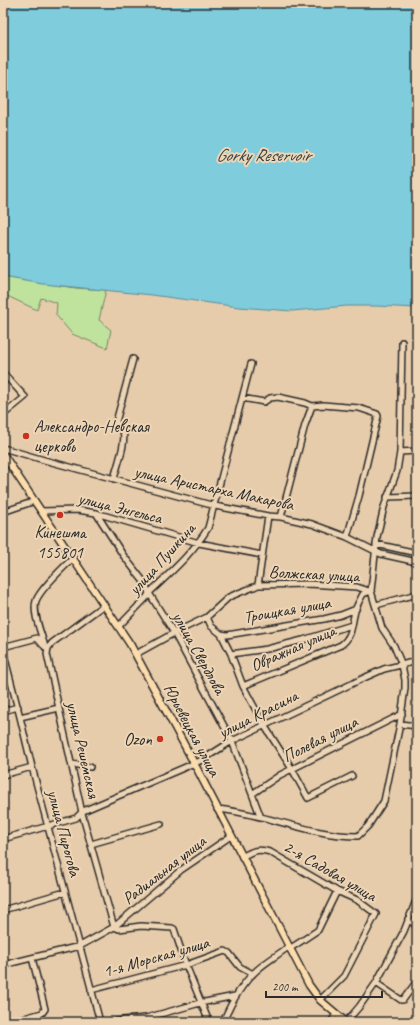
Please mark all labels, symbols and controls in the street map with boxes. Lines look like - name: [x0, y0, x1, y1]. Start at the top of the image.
- water label: Gorky Reservoir: [216, 144, 314, 166]
- place label: Александро-Невская церковь: [34, 416, 150, 457]
- marker: Александро-Невская церковь: [21, 431, 31, 441]
- street label: улица Аристарха Макарова: [131, 461, 297, 515]
- street label: улица Энгельса: [75, 487, 165, 529]
- marker: Кинешма 155801: [55, 510, 65, 520]
- street label: улица Пушкина: [124, 517, 201, 600]
- place label: Кинешма 155801: [34, 522, 88, 563]
- street label: Волжская улица: [268, 561, 362, 587]
- street label: Троицкая улица: [242, 592, 334, 628]
- street label: улица Свердлова: [167, 607, 231, 700]
- street label: Овражная улица: [247, 619, 341, 676]
- street label: Юрьевецкая улица: [159, 680, 226, 781]
- street label: улица Красина: [214, 684, 303, 743]
- street label: улица Решемская: [61, 699, 105, 801]
- street label: Полевая улица: [279, 710, 362, 767]
- place label: Ozon: [124, 729, 152, 750]
- marker: Ozon: [155, 734, 165, 744]
- street label: улица Пирогова: [42, 786, 86, 880]
- street label: Радиальная улица: [118, 830, 211, 909]
- street label: 2-я Садовая улица: [280, 836, 381, 907]
- street label: 1-я Морская улица: [101, 931, 213, 982]
- scale bar: [266, 973, 382, 999]
- text: 200 m: [272, 979, 299, 995]

